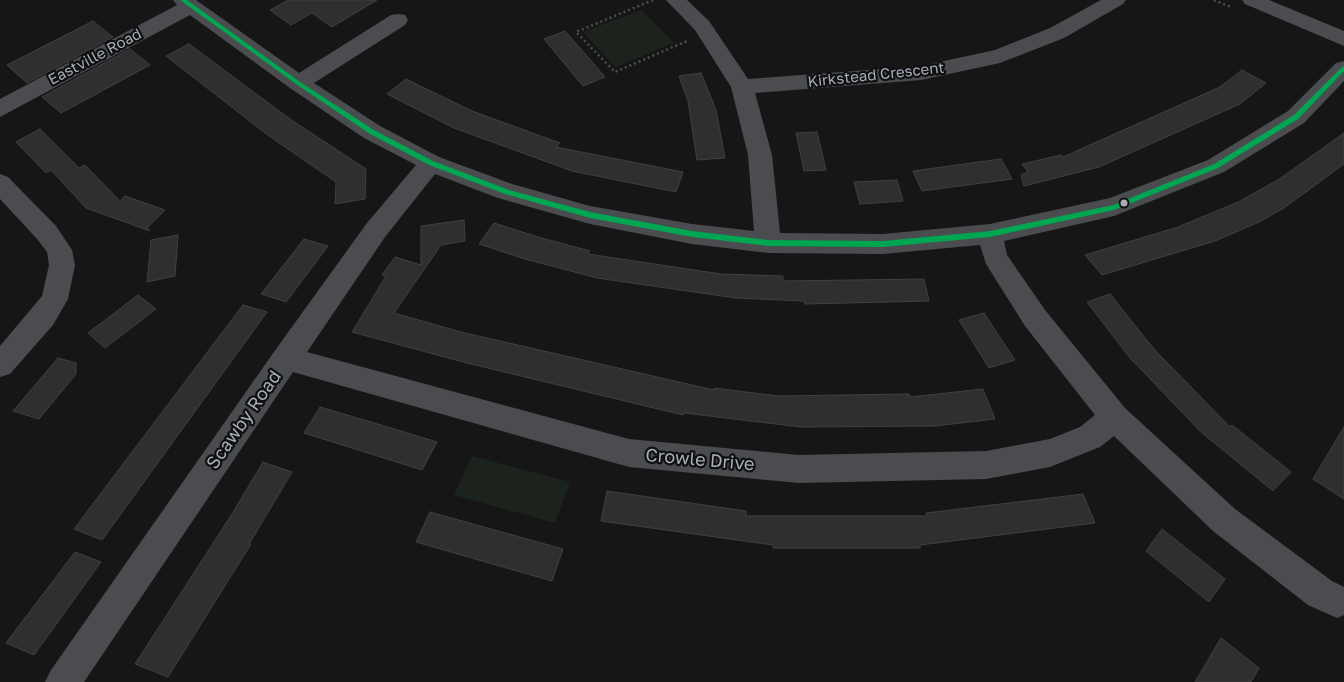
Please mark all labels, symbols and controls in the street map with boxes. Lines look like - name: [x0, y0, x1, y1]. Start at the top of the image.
- street label: Eastville Road: [45, 25, 145, 89]
- street label: Kirkstead Crescent: [807, 59, 945, 91]
- unlabelled marker: [1119, 198, 1129, 208]
- street label: Scawby Road: [202, 367, 286, 473]
- street label: Crowle Drive: [645, 444, 755, 476]

